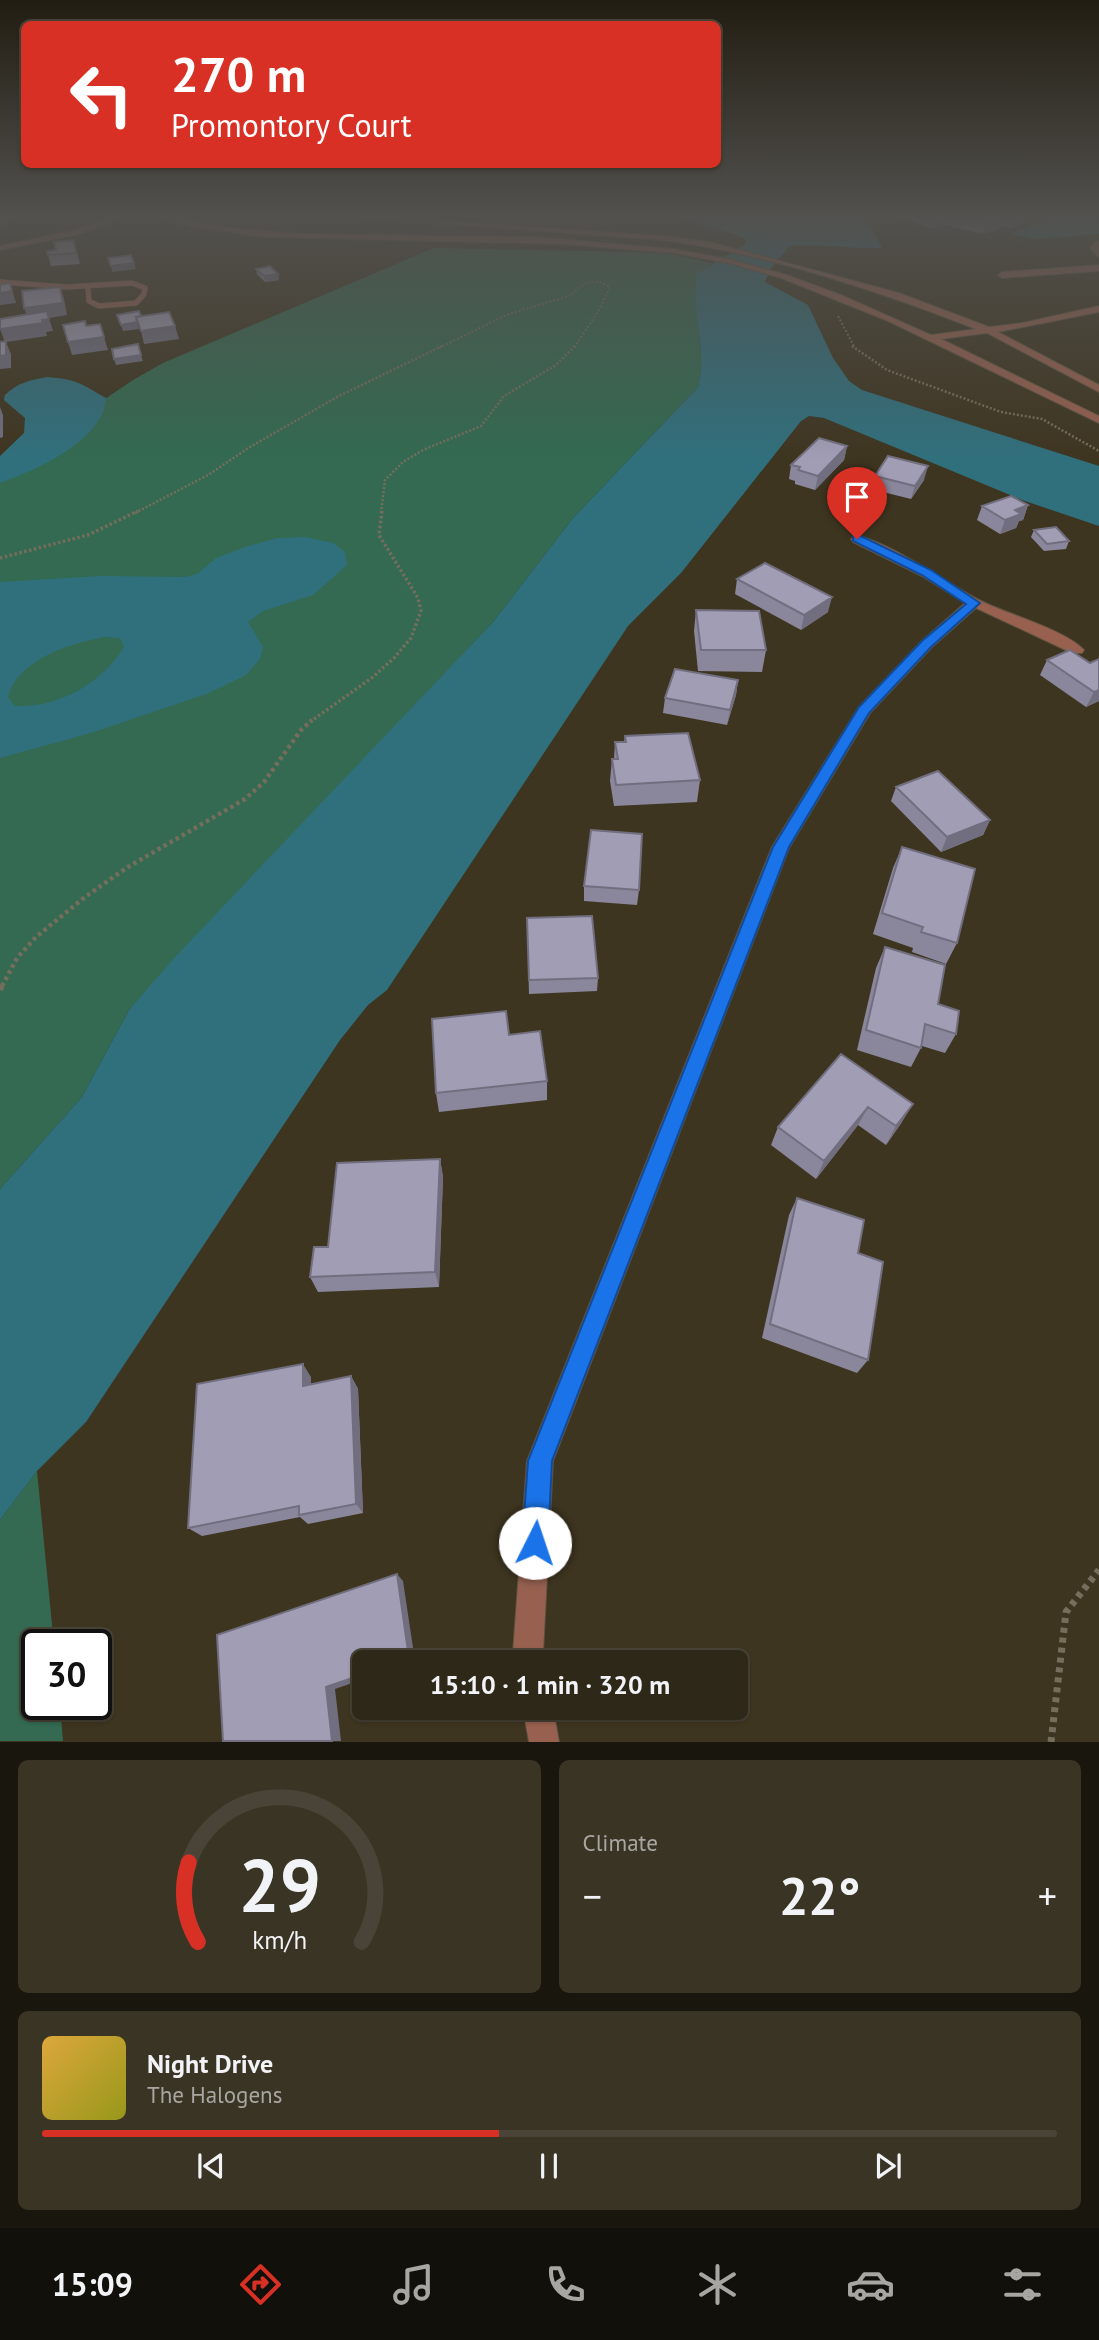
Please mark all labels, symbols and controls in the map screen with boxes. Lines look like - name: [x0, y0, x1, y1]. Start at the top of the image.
- text: 270 m: [171, 42, 306, 106]
- icon: left: [56, 49, 147, 140]
- text: Promontory Court: [171, 104, 412, 146]
- pin: [827, 467, 887, 539]
- icon: arrive: [838, 478, 876, 516]
- position arrow: [498, 1506, 572, 1580]
- speed limit sign: 30: [21, 1629, 112, 1720]
- text: 15:10 · 1 min · 320 m: [430, 1668, 670, 1701]
- text: Climate: [583, 1828, 658, 1857]
- text: 29: [238, 1839, 321, 1933]
- text: 22°: [779, 1862, 861, 1929]
- text: −: [583, 1871, 602, 1920]
- text: +: [1038, 1871, 1057, 1920]
- text: km/h: [252, 1924, 307, 1956]
- text: Night Drive: [147, 2047, 273, 2080]
- text: The Halogens: [147, 2080, 282, 2109]
- icon: previous: [192, 2147, 230, 2185]
- icon: pause: [530, 2147, 568, 2185]
- icon: next: [869, 2147, 907, 2185]
- icon: directions: [236, 2260, 285, 2309]
- icon: music: [389, 2260, 438, 2309]
- icon: phone: [541, 2260, 590, 2309]
- icon: climate: [693, 2260, 742, 2309]
- icon: car: [846, 2260, 895, 2309]
- icon: filters: [998, 2260, 1047, 2309]
- text: 15:09: [52, 2263, 133, 2305]

